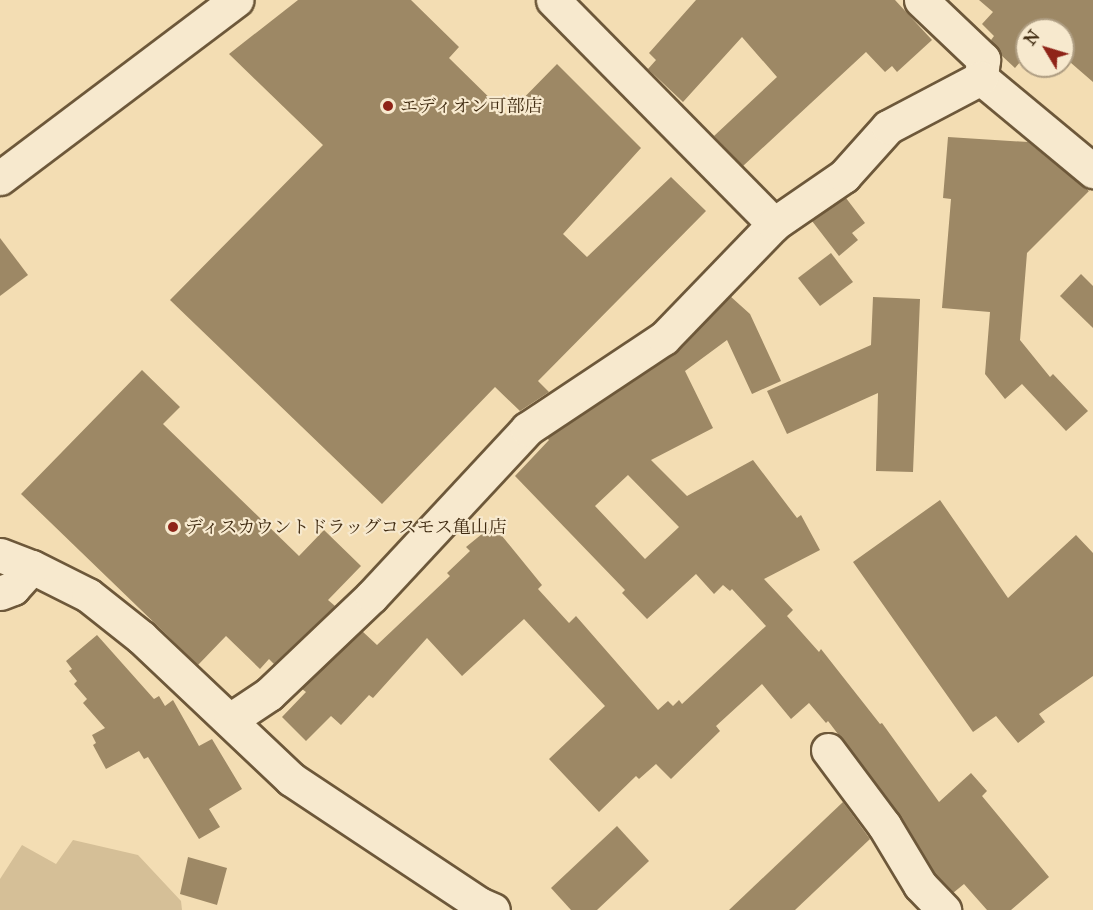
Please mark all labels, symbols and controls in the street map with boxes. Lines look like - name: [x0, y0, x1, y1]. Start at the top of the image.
- north arrow: [1015, 18, 1075, 78]
- text: N: [1020, 27, 1044, 49]
- place label: エディオン可部店: [400, 95, 544, 117]
- marker: エディオン可部店: [381, 99, 395, 113]
- place label: ディスカウントドラッグコスモス亀山店: [185, 516, 509, 538]
- marker: ディスカウントドラッグコスモス亀山店: [166, 520, 180, 534]

